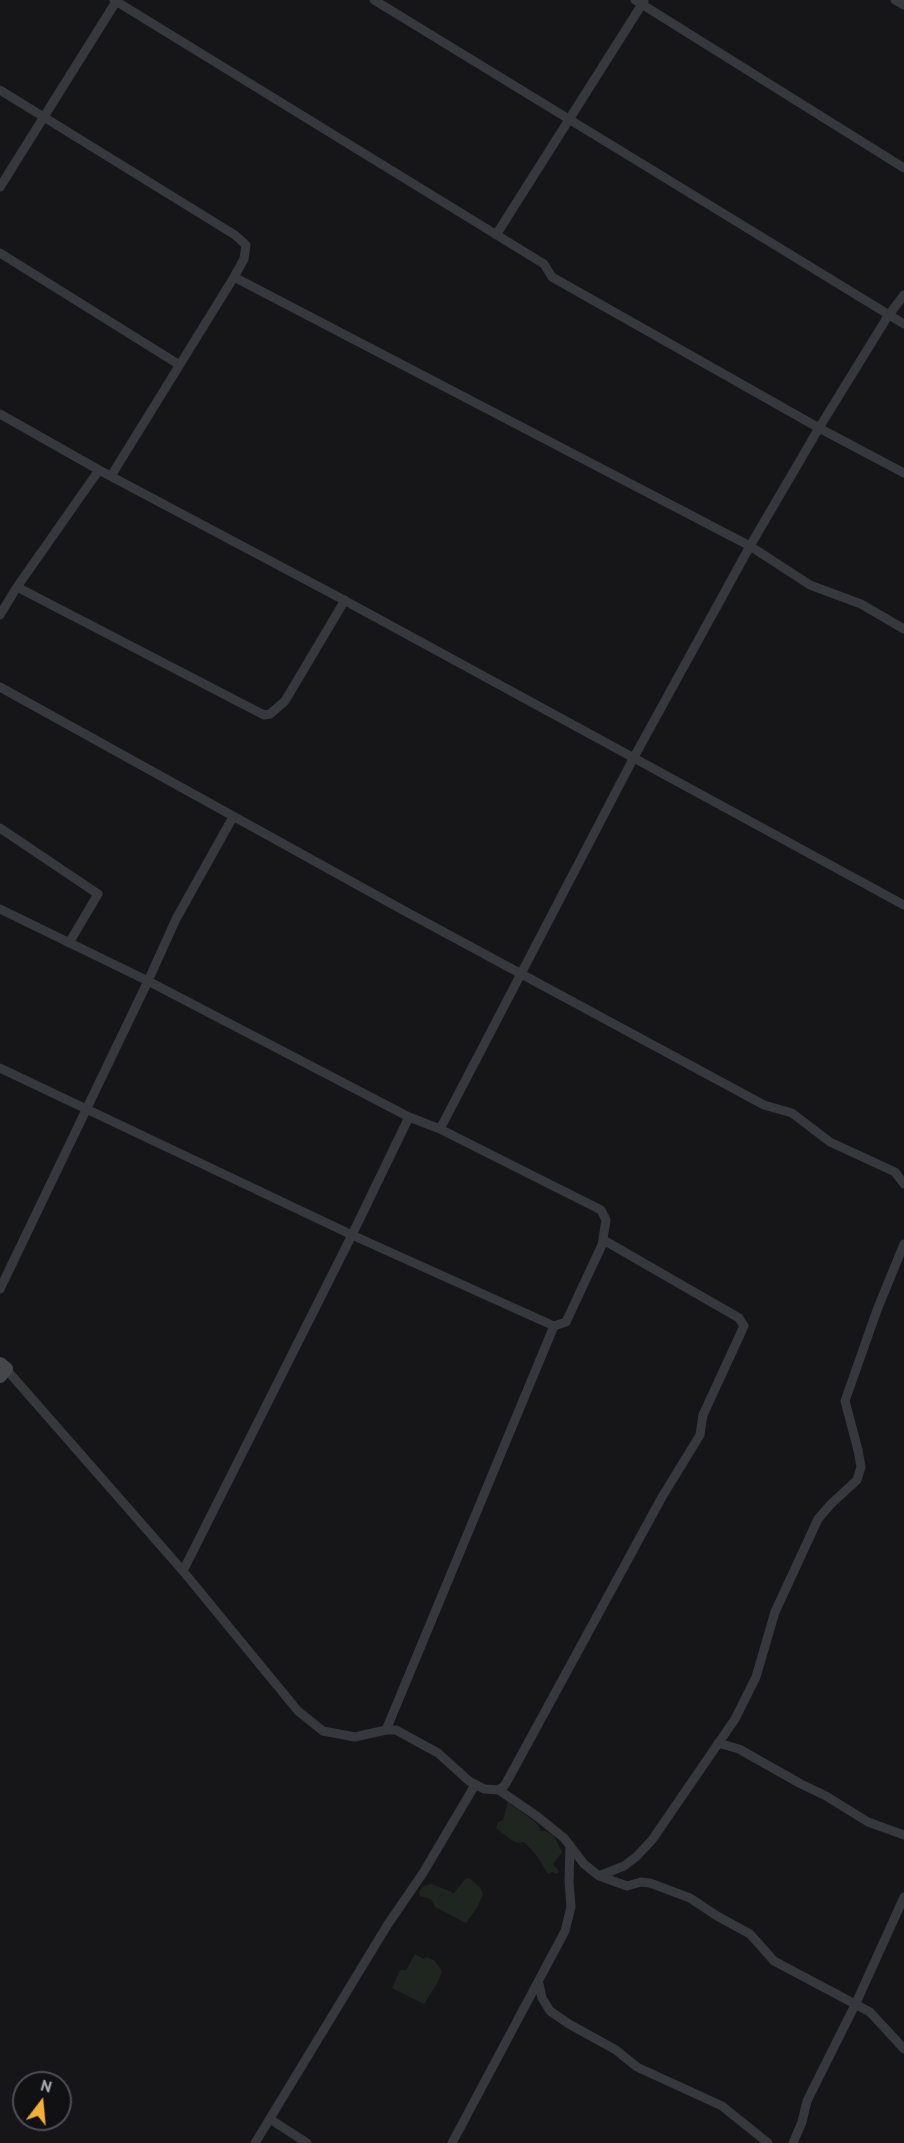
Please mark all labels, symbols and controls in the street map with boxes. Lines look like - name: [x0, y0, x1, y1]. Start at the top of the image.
- north arrow: [12, 2071, 72, 2131]
- text: N: [39, 2075, 54, 2097]

